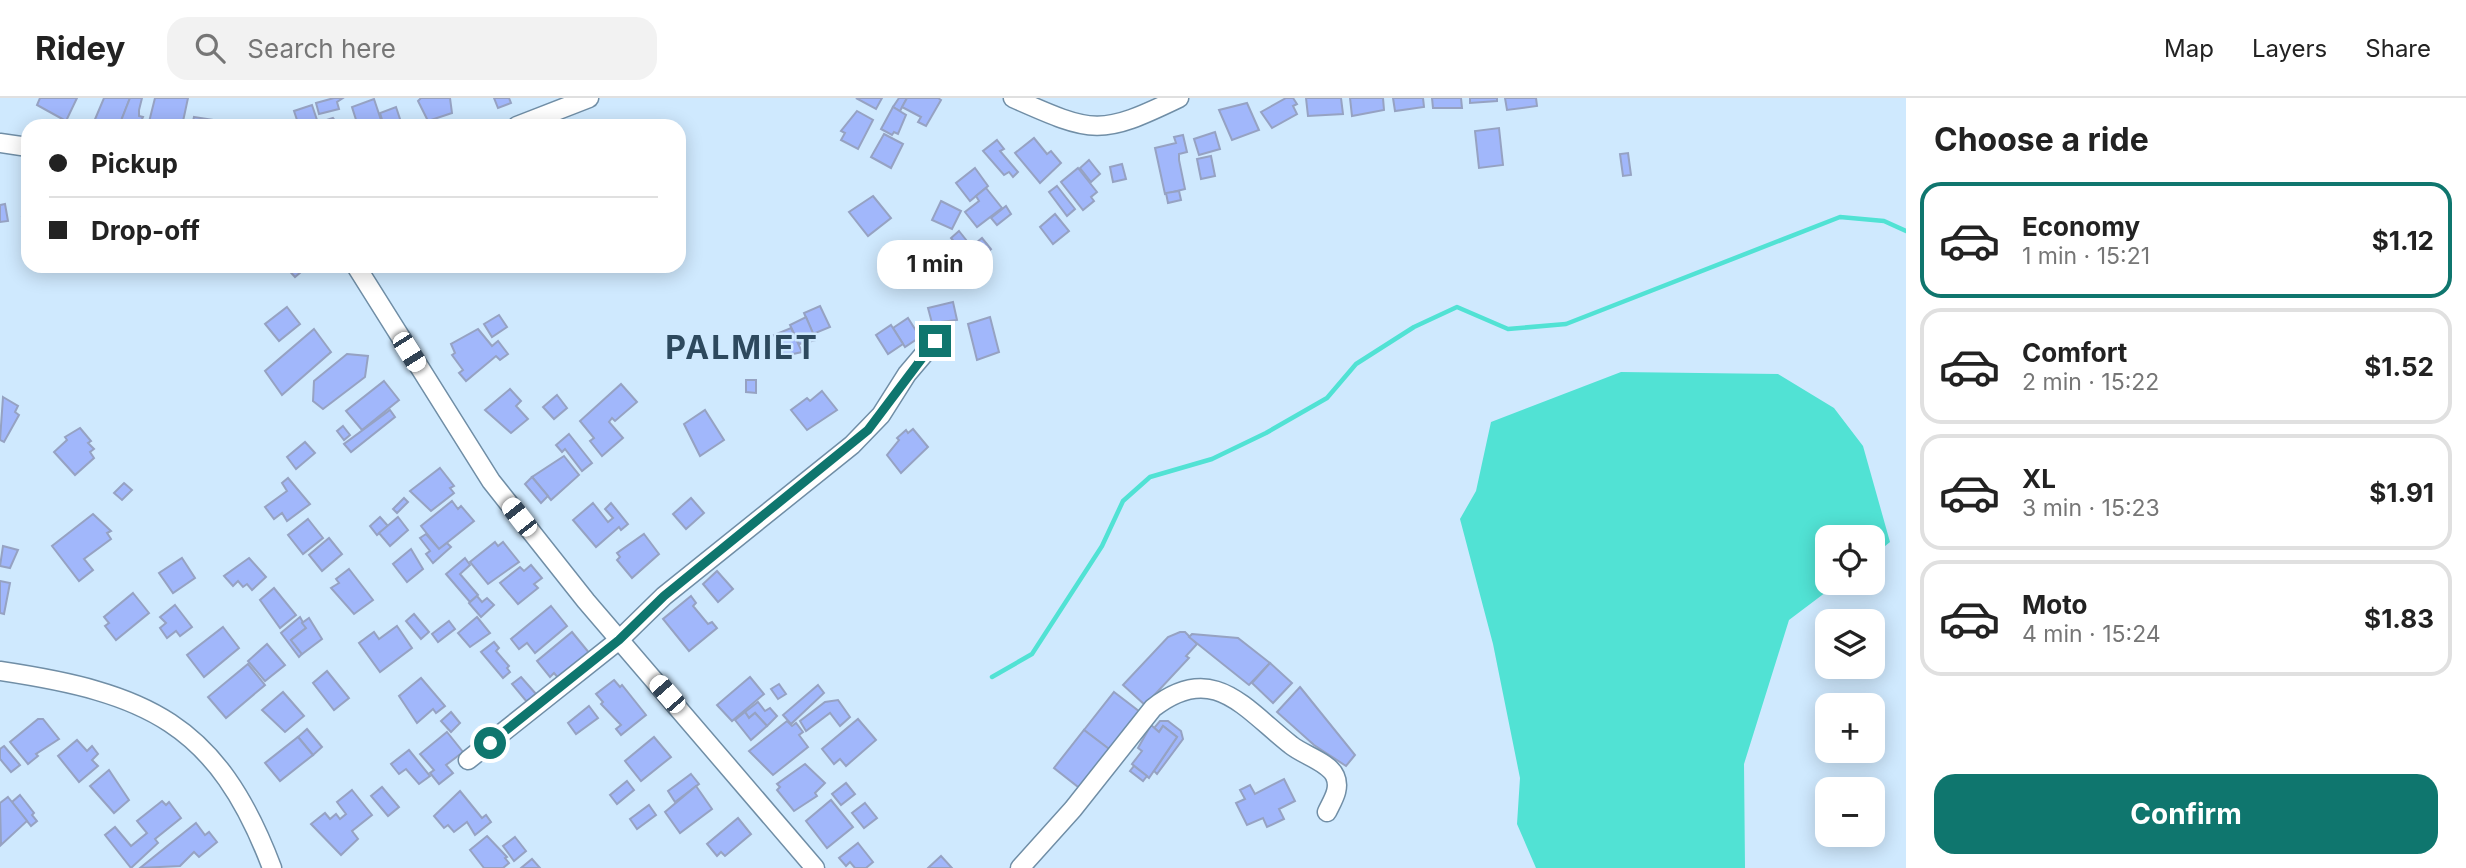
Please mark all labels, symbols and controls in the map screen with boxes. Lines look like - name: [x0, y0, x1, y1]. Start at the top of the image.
- search box: [167, 17, 657, 80]
- text: Ridey: [35, 28, 125, 68]
- icon: search: [191, 29, 229, 67]
- text: Search here: [247, 33, 396, 64]
- text: Map: [2164, 34, 2214, 63]
- text: Layers: [2252, 34, 2327, 63]
- text: Share: [2365, 34, 2431, 63]
- text: Choose a ride: [1934, 120, 2149, 159]
- text: Pickup: [91, 148, 178, 179]
- icon: car: [1938, 209, 2001, 272]
- text: Economy: [2022, 211, 2140, 242]
- text: Drop-off: [91, 215, 200, 246]
- text: $1.12: [2372, 225, 2434, 256]
- callout: 1 min: [877, 240, 993, 288]
- text: 1 min · 15:21: [2022, 242, 2150, 270]
- text: 1 min: [907, 250, 963, 278]
- route end: [919, 325, 951, 357]
- district label: PALMIET: [665, 328, 819, 367]
- car: [389, 329, 430, 375]
- icon: car: [1938, 335, 2001, 398]
- text: Comfort: [2022, 337, 2127, 368]
- text: $1.52: [2364, 351, 2434, 382]
- text: 2 min · 15:22: [2022, 368, 2159, 396]
- icon: car: [1938, 461, 2001, 524]
- text: XL: [2022, 463, 2056, 494]
- text: $1.91: [2369, 477, 2434, 508]
- car: [498, 494, 541, 540]
- text: 3 min · 15:23: [2022, 494, 2160, 522]
- map controls: [1815, 525, 1885, 847]
- button: locate: [1815, 525, 1885, 595]
- icon: car: [1938, 587, 2001, 650]
- text: Moto: [2022, 589, 2087, 620]
- text: $1.83: [2364, 603, 2434, 634]
- button: layers: [1815, 609, 1885, 679]
- text: 4 min · 15:24: [2022, 620, 2161, 648]
- car: [646, 671, 689, 717]
- button: +: [1815, 693, 1885, 763]
- route start: [474, 727, 506, 759]
- button: Confirm: [1934, 774, 2438, 854]
- button: −: [1815, 777, 1885, 847]

